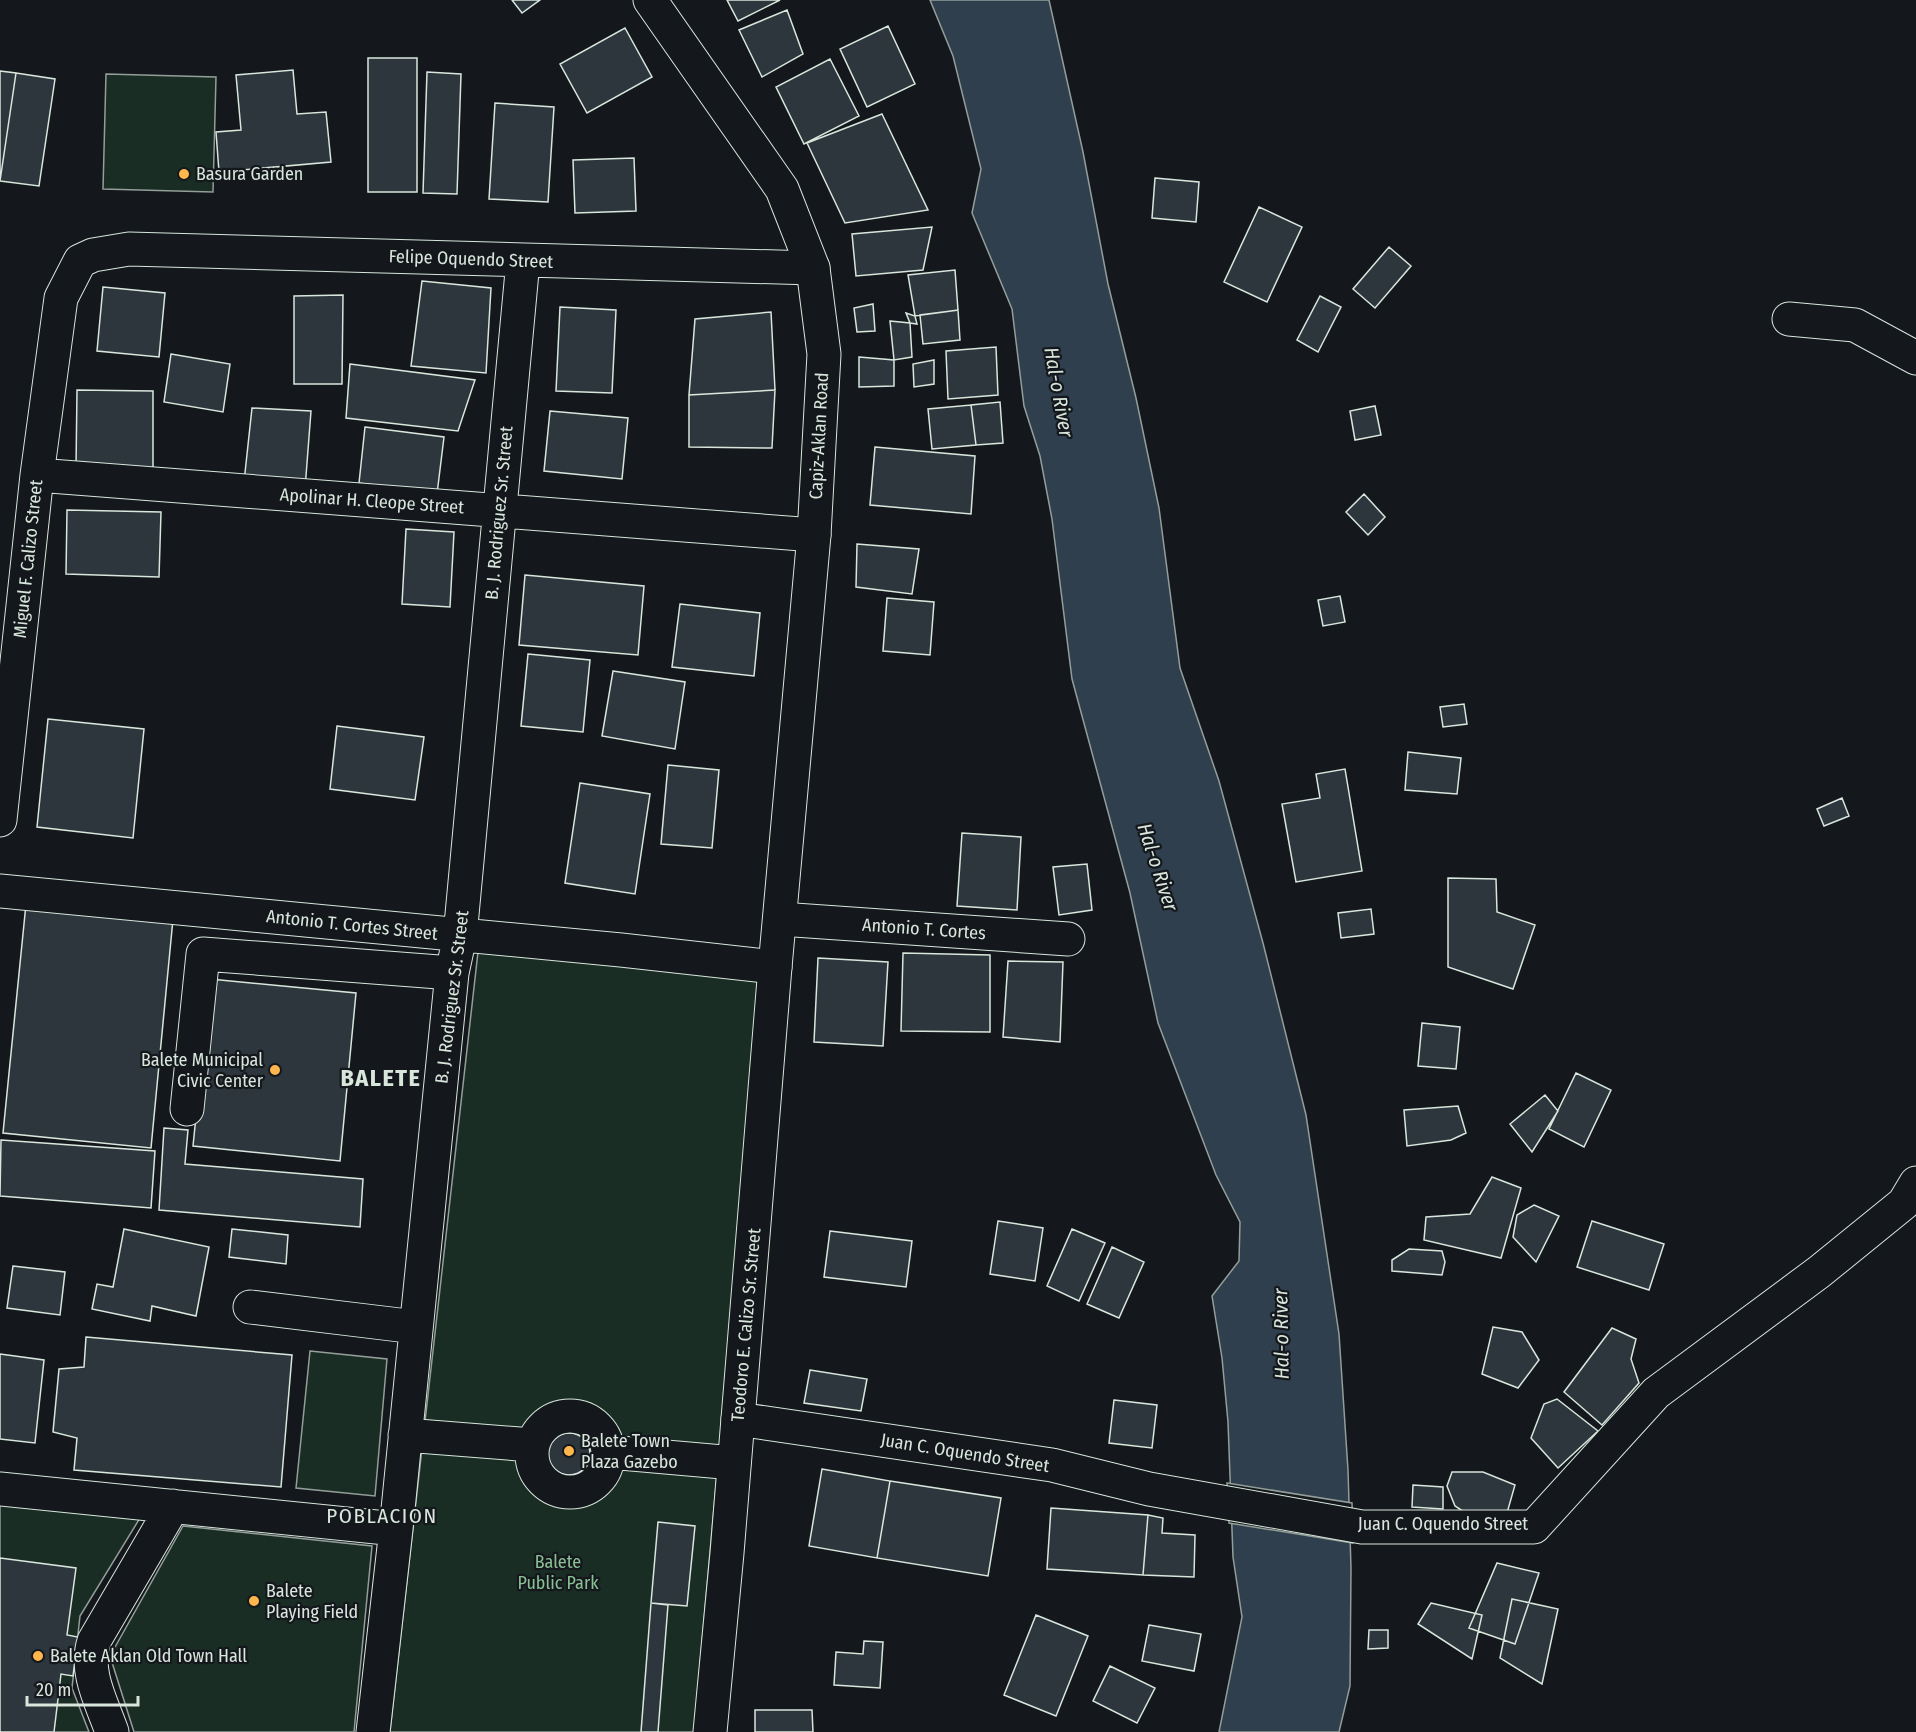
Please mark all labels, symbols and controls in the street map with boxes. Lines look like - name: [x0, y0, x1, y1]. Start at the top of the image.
- place label: Basura Garden: [196, 163, 303, 185]
- marker: Basura Garden: [177, 167, 191, 181]
- street label: Felipe Oquendo Street: [388, 245, 554, 273]
- water label: Hal-o River: [1039, 345, 1079, 440]
- street label: Capiz-Aklan Road: [805, 372, 833, 500]
- street label: B. J. Rodriguez Sr. Street: [480, 425, 518, 601]
- street label: Miguel F. Calizo Street: [9, 479, 47, 639]
- street label: Apolinar H. Cleope Street: [279, 484, 465, 518]
- water label: Hal-o River: [1133, 820, 1184, 915]
- street label: Antonio T. Cortes Street: [265, 905, 439, 945]
- street label: B. J. Rodriguez Sr. Street: [430, 909, 474, 1085]
- street label: Antonio T. Cortes: [861, 914, 987, 944]
- place label: Balete Municipal Civic Center: [141, 1049, 264, 1092]
- marker: Balete Municipal Civic Center: [268, 1063, 282, 1077]
- district label: BALETE: [341, 1064, 422, 1092]
- street label: Teodoro E. Calizo Sr. Street: [727, 1227, 765, 1423]
- water label: Hal-o River: [1268, 1287, 1294, 1380]
- street label: Juan C. Oquendo Street: [879, 1429, 1051, 1477]
- place label: Balete Town Plaza Gazebo: [581, 1430, 678, 1473]
- marker: Balete Town Plaza Gazebo: [562, 1444, 576, 1458]
- district label: POBLACION: [326, 1503, 438, 1529]
- street label: Juan C. Oquendo Street: [1358, 1513, 1528, 1535]
- park label: Balete Public Park: [517, 1551, 599, 1594]
- place label: Balete Playing Field: [266, 1580, 358, 1623]
- marker: Balete Playing Field: [247, 1594, 261, 1608]
- place label: Balete Aklan Old Town Hall: [50, 1645, 247, 1667]
- marker: Balete Aklan Old Town Hall: [31, 1649, 45, 1663]
- scale bar: [27, 1669, 138, 1707]
- text: 20 m: [36, 1679, 71, 1701]

